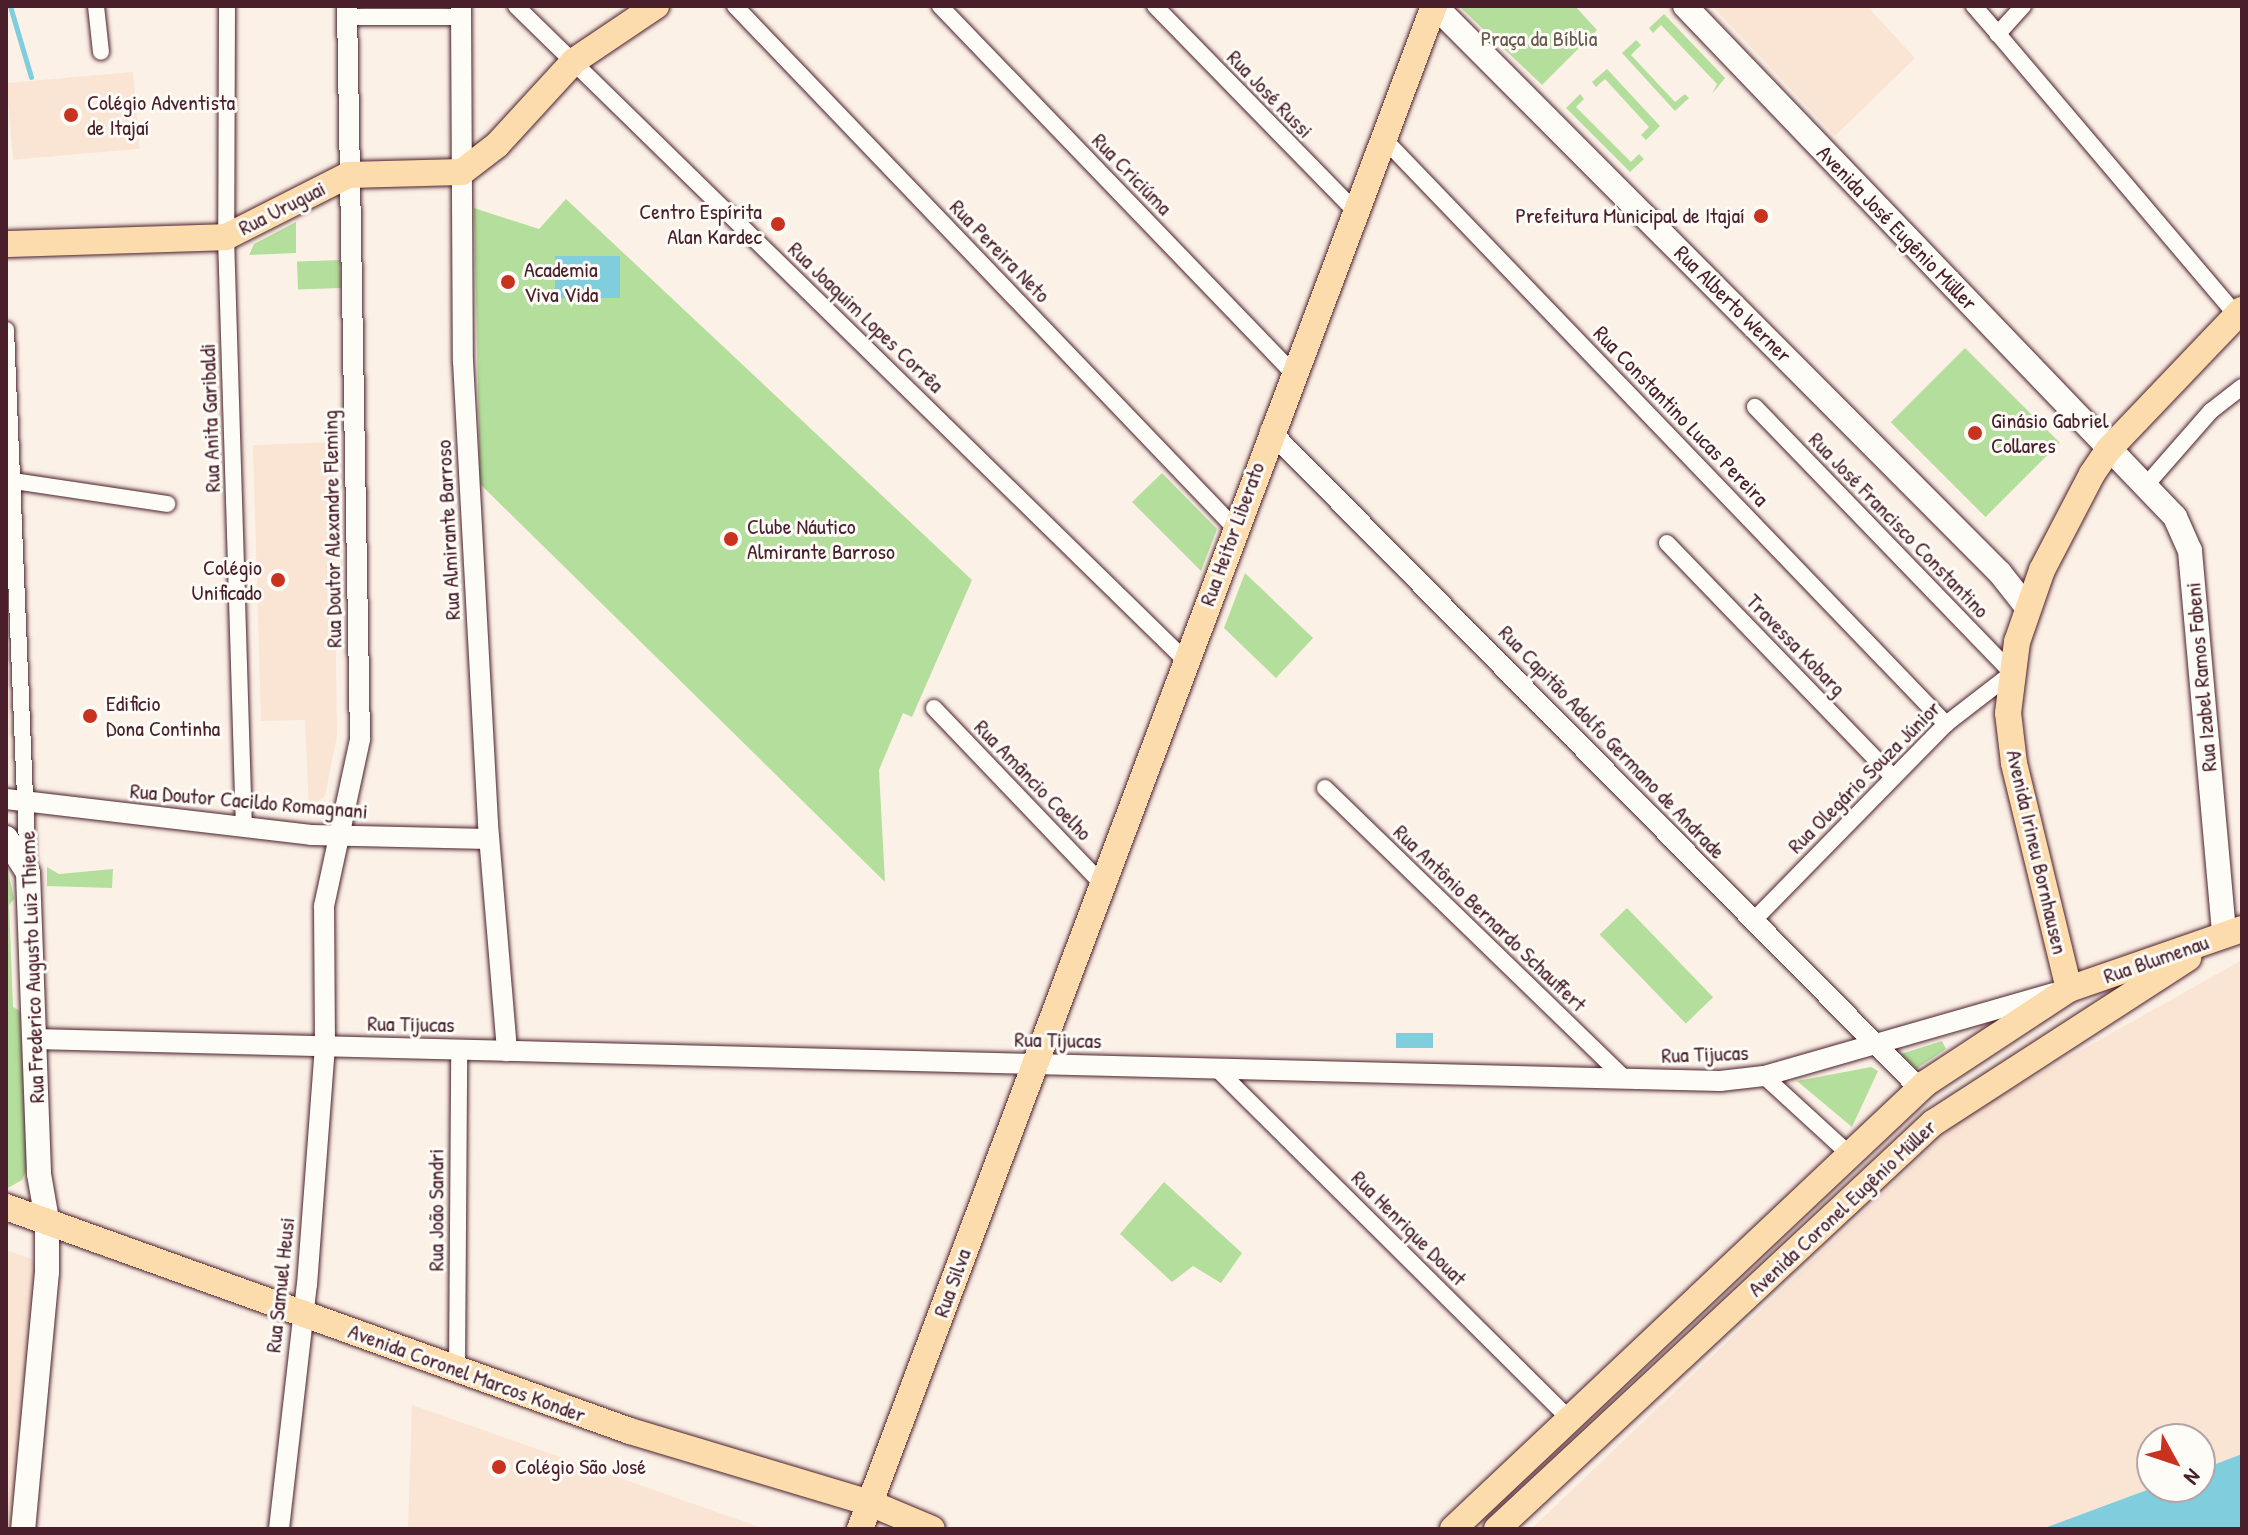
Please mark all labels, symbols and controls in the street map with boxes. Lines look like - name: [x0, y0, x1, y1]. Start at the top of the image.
- park label: Praça da Bíblia: [1481, 26, 1597, 52]
- street label: Rua José Russi: [1221, 44, 1319, 144]
- place label: Colégio Adventista de Itajaí: [87, 89, 235, 140]
- marker: Colégio Adventista de Itajaí: [62, 106, 80, 124]
- street label: Rua Criciúma: [1086, 128, 1178, 220]
- street label: Avenida José Eugênio Müller: [1811, 140, 1983, 316]
- street label: Rua Uruguai: [234, 175, 330, 241]
- street label: Rua Pereira Neto: [944, 194, 1056, 308]
- place label: Centro Espírita Alan Kardec: [639, 198, 762, 250]
- place label: Prefeitura Municipal de Itajaí: [1515, 203, 1745, 229]
- marker: Prefeitura Municipal de Itajaí: [1752, 207, 1770, 225]
- marker: Centro Espírita Alan Kardec: [769, 215, 787, 233]
- street label: Rua Joaquim Lopes Corrêa: [783, 236, 949, 398]
- street label: Rua Alberto Werner: [1669, 240, 1797, 368]
- place label: Academia Viva Vida: [524, 256, 598, 308]
- marker: Academia Viva Vida: [499, 273, 517, 291]
- street label: Rua Constantino Lucas Pereira: [1588, 320, 1774, 512]
- street label: Rua Anita Garibaldi: [194, 343, 226, 493]
- place label: Ginásio Gabriel Collares: [1991, 407, 2109, 458]
- street label: Rua Doutor Alexandre Fleming: [317, 410, 347, 648]
- marker: Ginásio Gabriel Collares: [1966, 424, 1984, 442]
- street label: Rua José Francisco Constantino: [1803, 427, 1995, 623]
- street label: Rua Almirante Barroso: [430, 439, 466, 621]
- street label: Rua Heitor Liberato: [1194, 459, 1270, 609]
- place label: Clube Náutico Almirante Barroso: [747, 513, 895, 564]
- marker: Clube Náutico Almirante Barroso: [722, 530, 740, 548]
- place label: Colégio Unificado: [192, 554, 262, 606]
- marker: Colégio Unificado: [269, 571, 287, 589]
- street label: Rua Izabel Ramos Fabeni: [2180, 581, 2222, 773]
- street label: Travessa Kobarg: [1741, 588, 1851, 702]
- street label: Rua Capitão Adolfo Germano de Andrade: [1493, 620, 1731, 864]
- place label: Edificio Dona Continha: [106, 690, 220, 742]
- street label: Rua Olegário Souza Júnior: [1782, 695, 1946, 859]
- marker: Edificio Dona Continha: [81, 707, 99, 725]
- street label: Rua Amâncio Coelho: [969, 714, 1097, 846]
- street label: Avenida Irineu Bornhausen: [2001, 747, 2073, 957]
- street label: Rua Doutor Cacildo Romagnani: [129, 777, 369, 825]
- street label: Rua Antônio Bernardo Schauffert: [1388, 819, 1592, 1017]
- street label: Rua Frederico Augusto Luiz Thieme: [14, 830, 50, 1104]
- street label: Rua Blumenau: [2100, 929, 2212, 989]
- street label: Rua Tijucas: [367, 1010, 455, 1038]
- street label: Rua Tijucas: [1014, 1026, 1102, 1054]
- street label: Rua Tijucas: [1661, 1039, 1749, 1069]
- street label: Avenida Coronel Eugênio Müller: [1742, 1114, 1942, 1302]
- street label: Rua João Sandri: [423, 1149, 449, 1271]
- street label: Rua Henrique Douat: [1346, 1165, 1472, 1291]
- street label: Rua Samuel Heusi: [260, 1216, 300, 1354]
- street label: Rua Silva: [927, 1245, 977, 1321]
- street label: Avenida Coronel Marcos Konder: [345, 1318, 589, 1428]
- north arrow: [2136, 1423, 2216, 1503]
- place label: Colégio São José: [515, 1454, 646, 1480]
- marker: Colégio São José: [490, 1458, 508, 1476]
- text: N: [2178, 1463, 2208, 1491]

